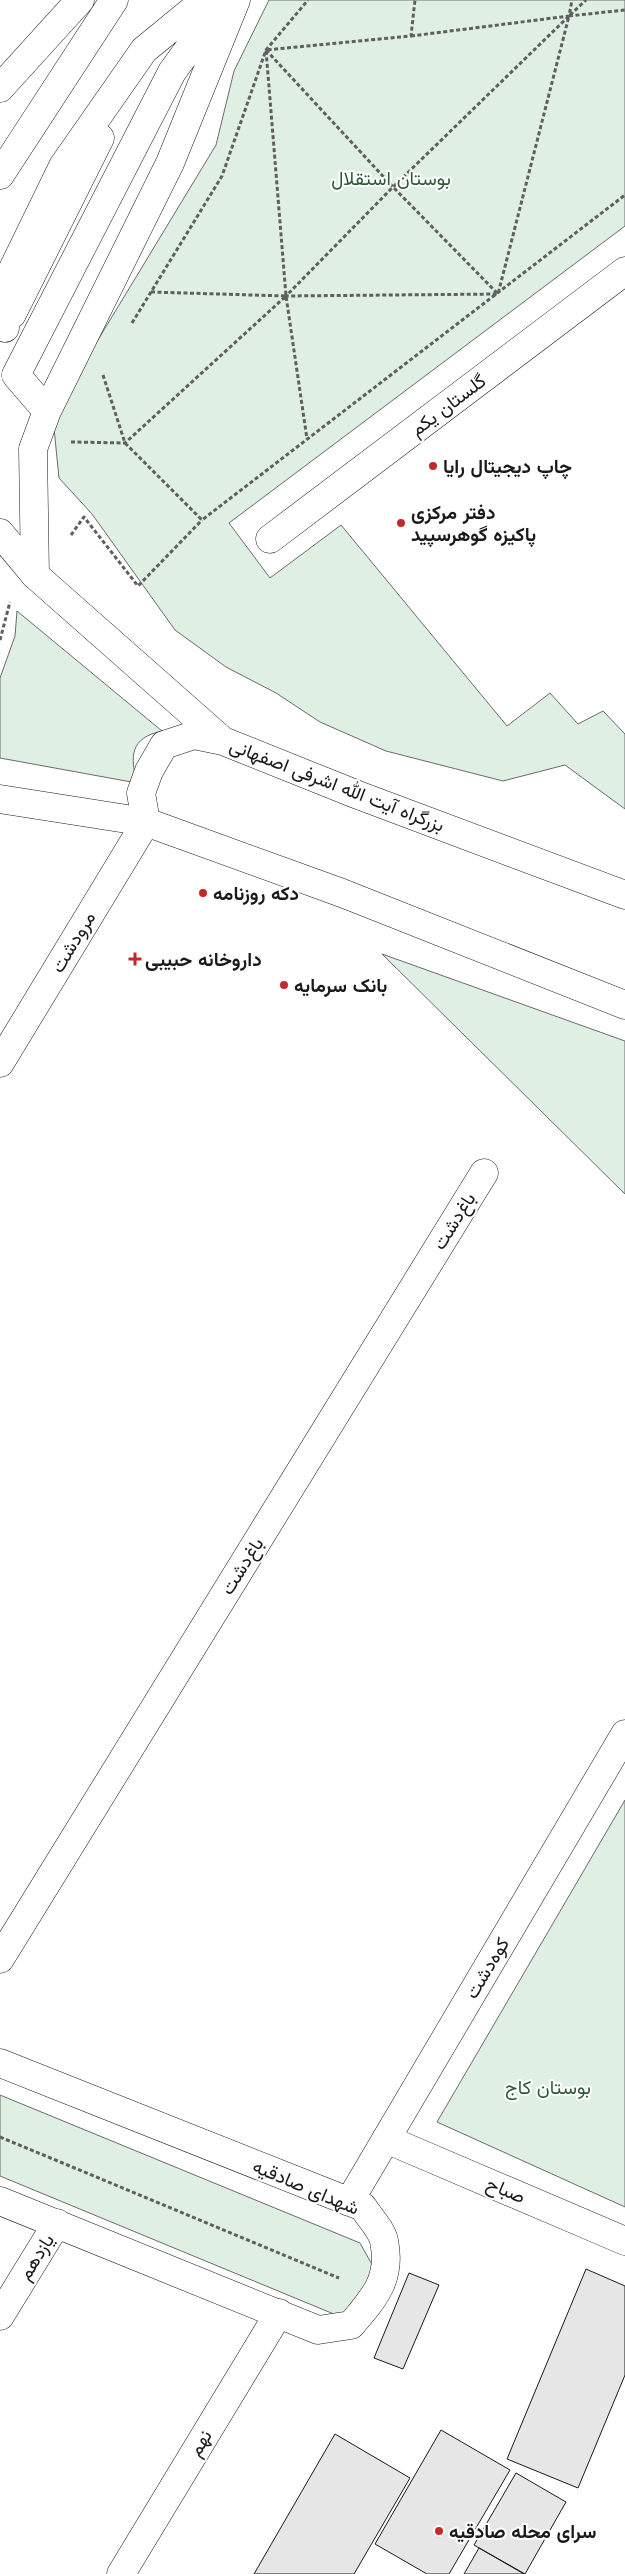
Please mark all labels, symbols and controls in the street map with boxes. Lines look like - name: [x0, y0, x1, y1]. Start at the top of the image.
- park label: بوستان استقلال: [331, 165, 451, 192]
- street label: گلستان یکم: [404, 367, 492, 443]
- place label: چاپ دیجیتال رایا: [443, 453, 572, 480]
- marker: چاپ دیجیتال رایا: [427, 460, 439, 472]
- place label: دفتر مرکزی پاکیزه گوهرسپید: [411, 499, 536, 548]
- marker: دفتر مرکزی پاکیزه گوهرسپید: [395, 517, 407, 529]
- street label: بزرگراه آیت الله اشرفی اصفهانی: [226, 732, 448, 838]
- place label: دکه روزنامه: [213, 880, 299, 907]
- marker: دکه روزنامه: [197, 887, 209, 899]
- street label: مرودشت: [44, 906, 102, 978]
- place label: داروخانه حبیبی: [145, 946, 262, 973]
- marker: داروخانه حبیبی: [129, 953, 141, 965]
- place label: بانک سرمایه: [294, 972, 387, 999]
- marker: بانک سرمایه: [278, 979, 290, 991]
- street label: باغ‌دشت: [426, 1187, 482, 1255]
- street label: باغ‌دشت: [214, 1532, 270, 1600]
- street label: کوه‌دشت: [458, 1932, 516, 2004]
- park label: بوستان کاج: [505, 2074, 591, 2101]
- street label: شهدای صادقیه: [249, 2152, 364, 2222]
- street label: صباح: [482, 2170, 530, 2210]
- street label: یازدهم: [11, 2229, 61, 2285]
- street label: نهم: [181, 2425, 219, 2461]
- place label: سرای محله صادقیه: [449, 2518, 597, 2545]
- marker: سرای محله صادقیه: [433, 2525, 445, 2537]

